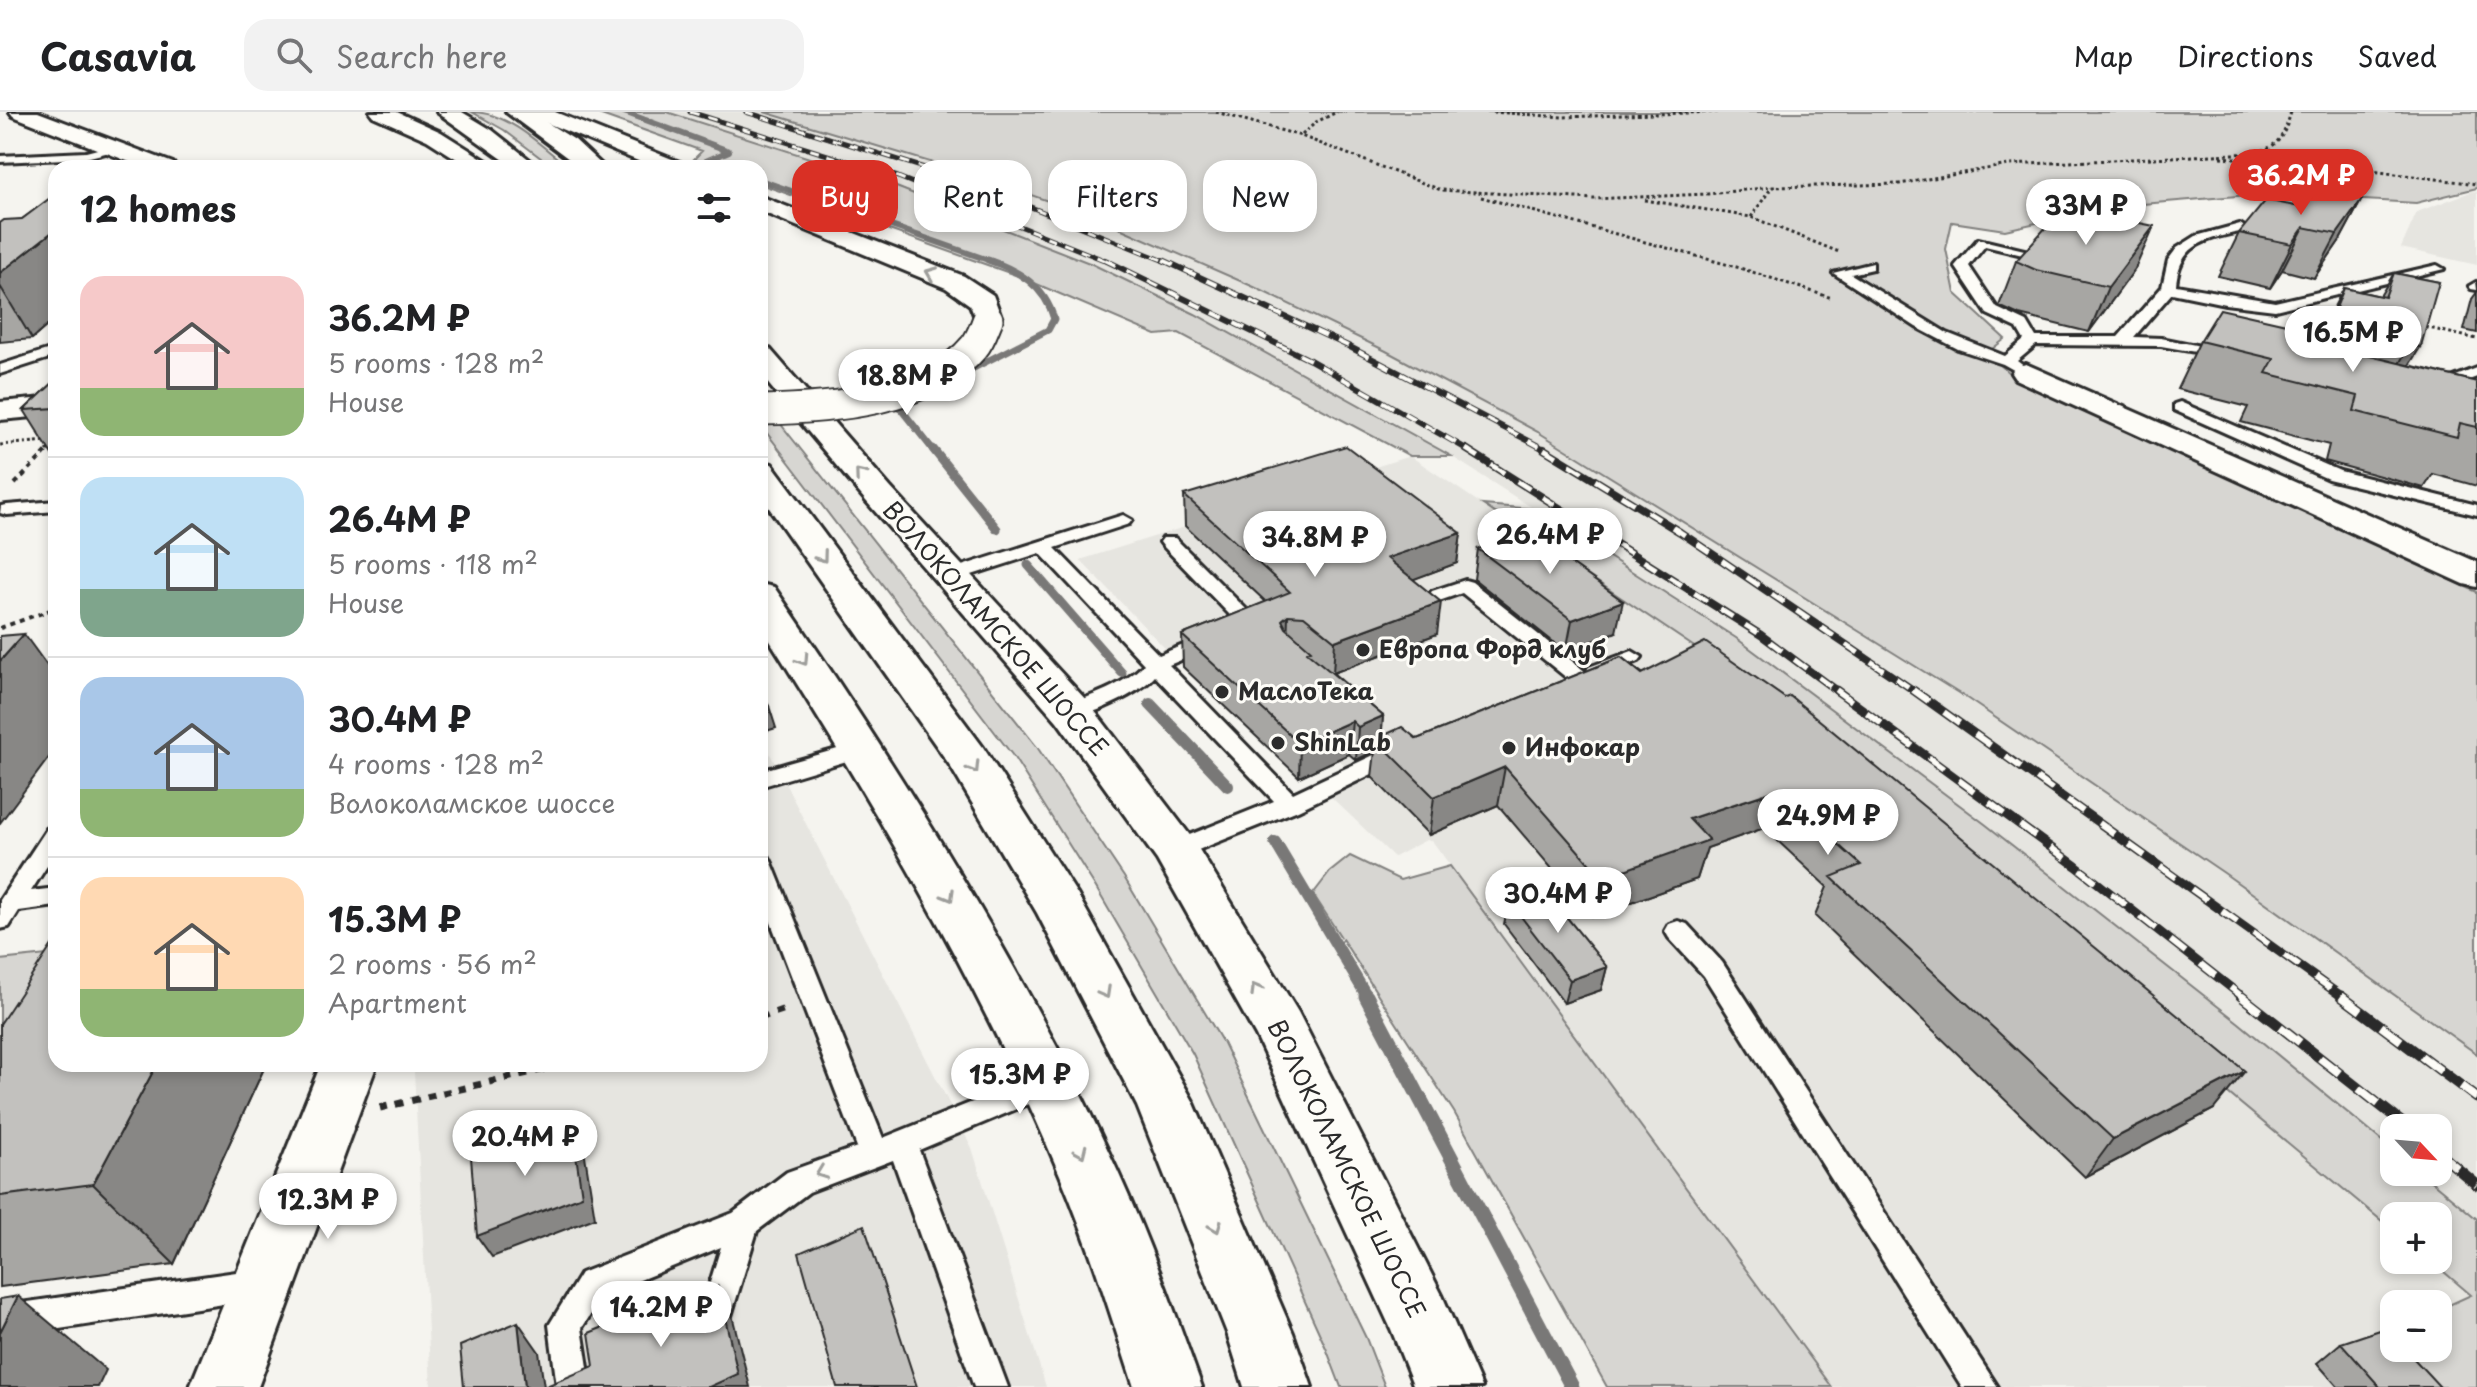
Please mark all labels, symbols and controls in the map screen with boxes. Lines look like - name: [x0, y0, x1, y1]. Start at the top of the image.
- search box: [244, 19, 804, 91]
- text: Casavia: [40, 27, 196, 84]
- icon: search: [272, 33, 316, 77]
- text: Search here: [336, 33, 507, 78]
- text: Map: [2074, 34, 2133, 77]
- text: Directions: [2177, 34, 2314, 77]
- text: Saved: [2358, 34, 2437, 77]
- pin: 36.2M ₽: [2227, 149, 2375, 217]
- text: 36.2M ₽: [2247, 155, 2355, 194]
- chip: Buy: [792, 160, 898, 232]
- chip: Rent: [914, 160, 1032, 232]
- chip: Filters: [1048, 160, 1187, 232]
- chip: New: [1203, 160, 1317, 232]
- pin: 33M ₽: [2030, 179, 2142, 247]
- text: 12 homes: [80, 182, 236, 234]
- text: 33M ₽: [2044, 185, 2128, 224]
- icon: filters: [692, 186, 736, 230]
- one-way arrow: [925, 266, 939, 282]
- text: 36.2M ₽: [328, 291, 470, 343]
- pin: 16.5M ₽: [2279, 306, 2427, 374]
- icon: home: [144, 308, 240, 404]
- text: 16.5M ₽: [2303, 312, 2403, 351]
- text: 5 rooms · 128 m²: [328, 343, 544, 382]
- pin: 18.8M ₽: [833, 349, 981, 417]
- text: 18.8M ₽: [856, 355, 958, 394]
- text: House: [328, 382, 404, 421]
- one-way arrow: [855, 468, 870, 483]
- text: 26.4M ₽: [328, 492, 471, 544]
- street label: ВОЛОКОЛАМСКОЕ ШОССЕ: [875, 492, 1118, 763]
- pin: 26.4M ₽: [1476, 508, 1624, 576]
- icon: home: [144, 509, 240, 605]
- pin: 34.8M ₽: [1241, 511, 1389, 579]
- text: 26.4M ₽: [1495, 514, 1605, 553]
- text: 34.8M ₽: [1261, 517, 1369, 556]
- text: 5 rooms · 118 m²: [328, 544, 538, 583]
- one-way arrow: [812, 548, 827, 563]
- text: House: [328, 583, 404, 622]
- place label: Европа Форд клуб: [1379, 630, 1606, 666]
- marker: Европа Форд клуб: [1354, 641, 1372, 659]
- one-way arrow: [793, 652, 808, 666]
- place label: МаслоТека: [1238, 672, 1375, 708]
- marker: МаслоТека: [1213, 683, 1231, 701]
- text: 30.4M ₽: [328, 692, 471, 744]
- icon: home: [144, 709, 240, 805]
- place label: ShinLab: [1294, 723, 1391, 759]
- place label: Инфокар: [1525, 728, 1640, 764]
- marker: ShinLab: [1269, 734, 1287, 752]
- marker: Инфокар: [1500, 739, 1518, 757]
- text: 4 rooms · 128 m²: [328, 744, 544, 783]
- one-way arrow: [964, 760, 979, 774]
- text: Волоколамское шоссе: [328, 783, 615, 822]
- pin: 24.9M ₽: [1754, 789, 1902, 857]
- text: 24.9M ₽: [1776, 795, 1881, 834]
- pin: 30.4M ₽: [1484, 867, 1632, 935]
- text: 30.4M ₽: [1503, 873, 1613, 912]
- one-way arrow: [939, 888, 955, 902]
- text: 15.3M ₽: [328, 892, 461, 944]
- icon: home: [144, 909, 240, 1005]
- text: 2 rooms · 56 m²: [328, 944, 537, 983]
- text: Apartment: [328, 983, 467, 1022]
- one-way arrow: [1251, 983, 1266, 998]
- one-way arrow: [1095, 984, 1111, 998]
- street label: ВОЛОКОЛАМСКОЕ ШОССЕ: [1260, 1013, 1436, 1323]
- pin: 15.3M ₽: [946, 1048, 1094, 1116]
- text: 15.3M ₽: [969, 1054, 1071, 1093]
- pin: 20.4M ₽: [451, 1110, 599, 1178]
- north arrow: [2380, 1114, 2452, 1186]
- map controls: [2380, 1114, 2452, 1362]
- text: 20.4M ₽: [470, 1116, 580, 1155]
- one-way arrow: [1071, 1144, 1087, 1159]
- one-way arrow: [815, 1163, 829, 1180]
- pin: 12.3M ₽: [254, 1173, 402, 1241]
- text: 12.3M ₽: [277, 1179, 379, 1218]
- button: +: [2380, 1202, 2452, 1274]
- one-way arrow: [1206, 1219, 1223, 1233]
- pin: 14.2M ₽: [587, 1281, 735, 1349]
- text: 14.2M ₽: [609, 1287, 713, 1326]
- button: −: [2380, 1290, 2452, 1362]

